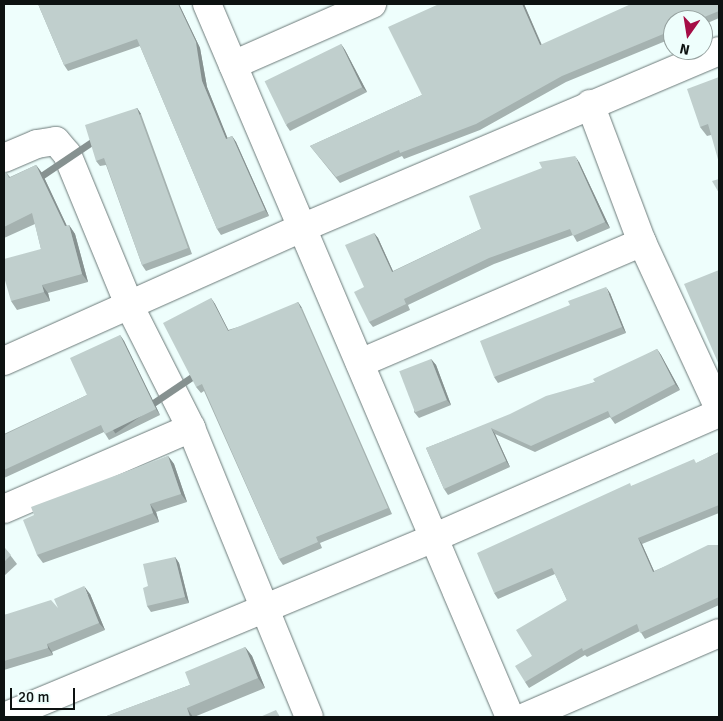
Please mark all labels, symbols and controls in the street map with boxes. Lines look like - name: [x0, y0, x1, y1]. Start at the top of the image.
- north arrow: [663, 10, 713, 60]
- text: N: [678, 40, 691, 59]
- scale bar: [12, 678, 78, 710]
- text: 20 m: [18, 688, 49, 706]

